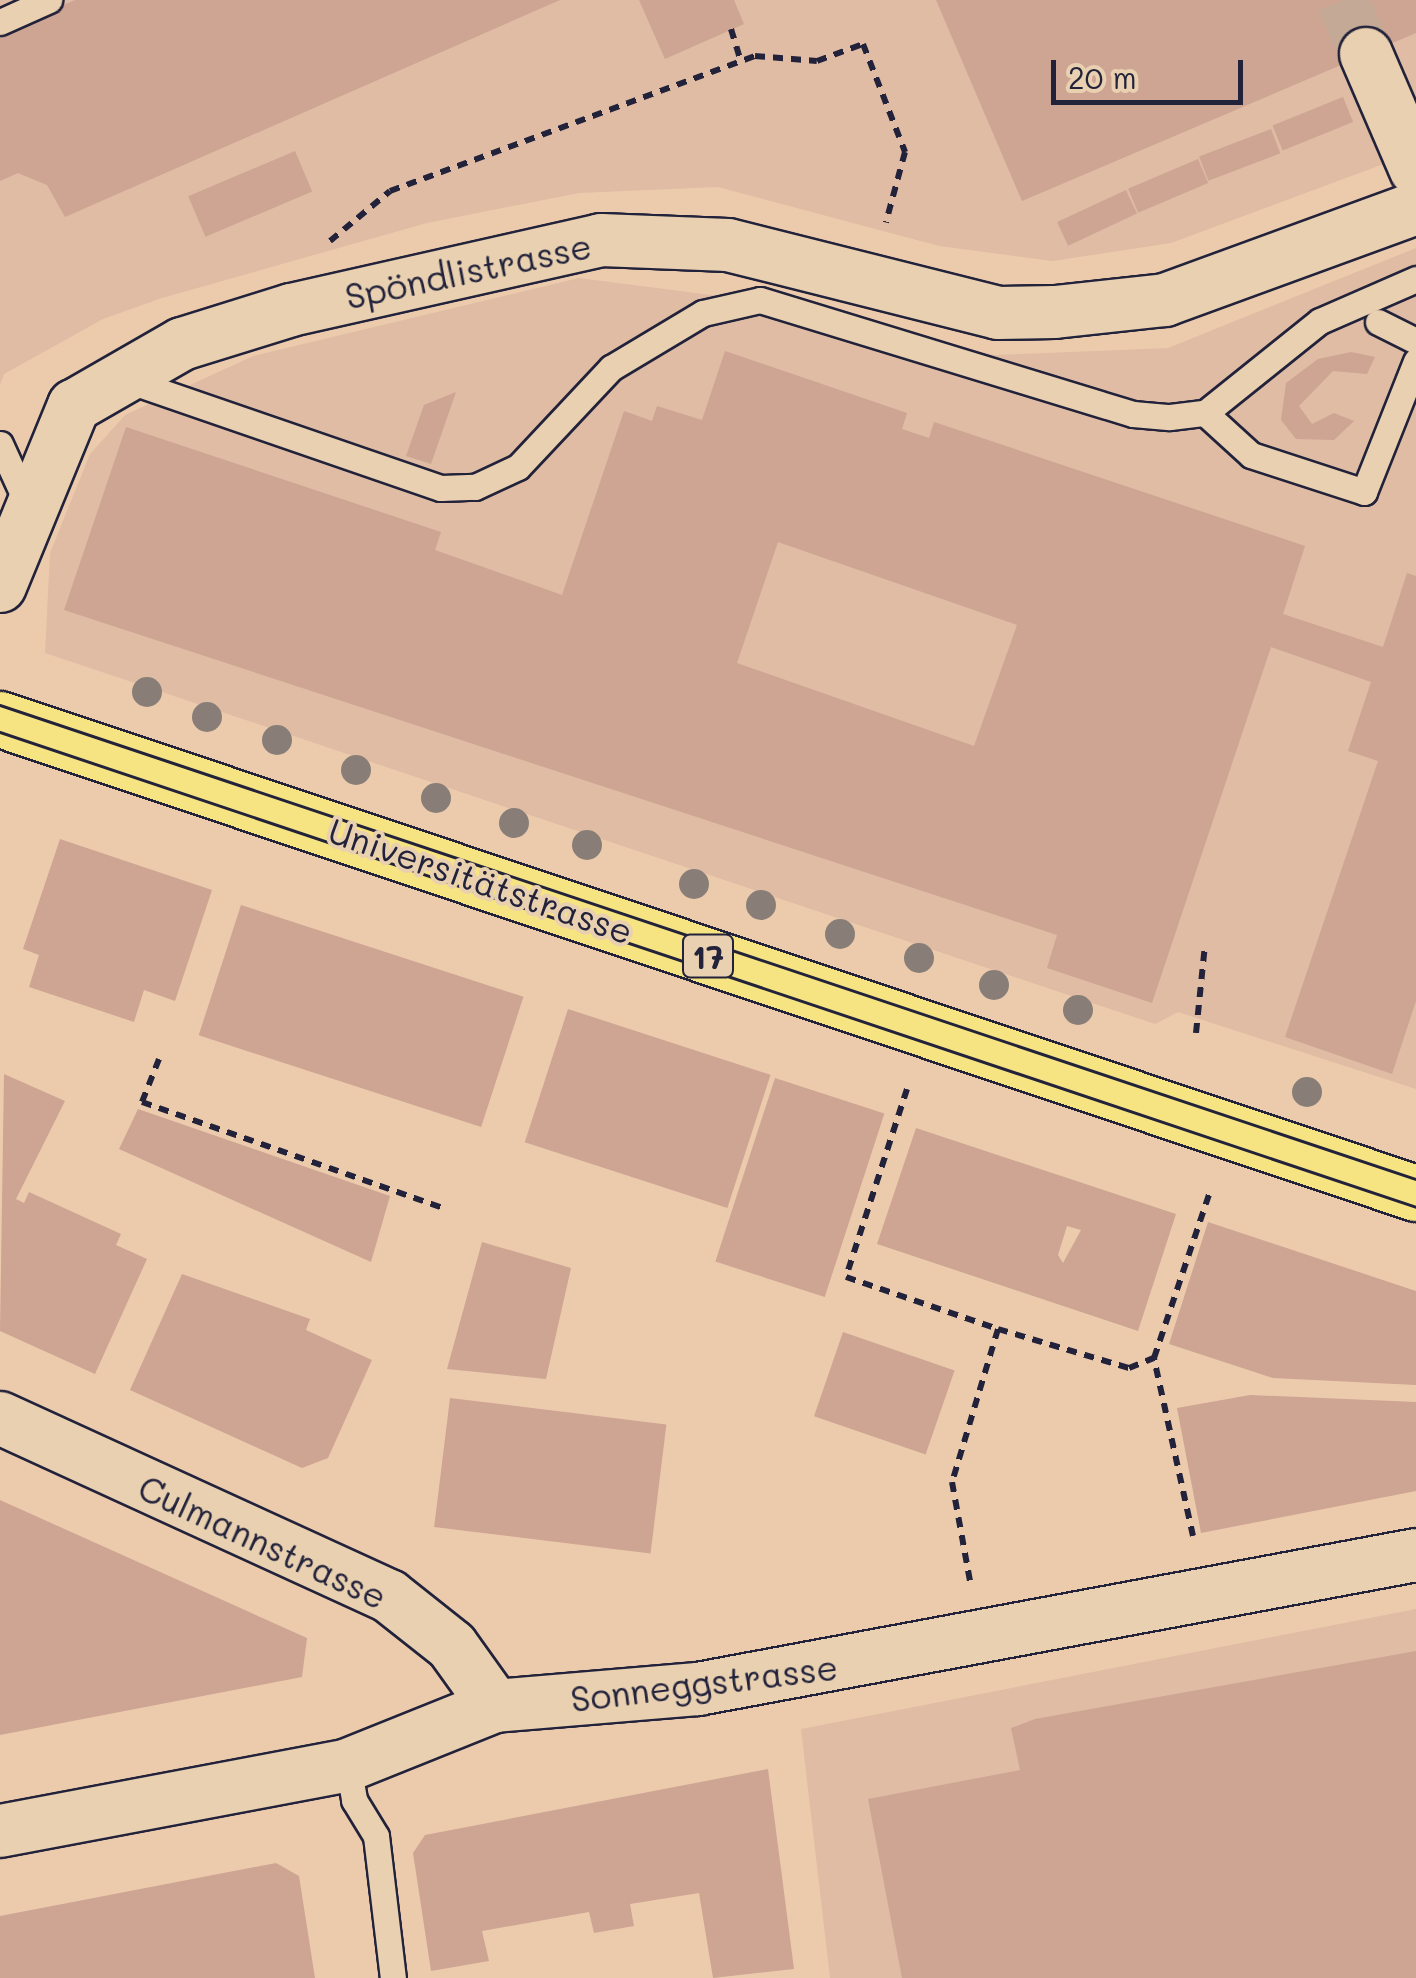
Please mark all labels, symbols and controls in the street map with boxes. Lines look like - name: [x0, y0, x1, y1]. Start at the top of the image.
- scale bar: [1056, 40, 1248, 102]
- text: 20 m: [1068, 57, 1137, 97]
- street label: Spöndlistrasse: [341, 223, 595, 317]
- street label: Universitätstrasse: [323, 808, 639, 952]
- road number: 17: [680, 929, 736, 983]
- street label: Culmannstrasse: [132, 1465, 394, 1617]
- street label: Sonneggstrasse: [568, 1645, 840, 1719]

